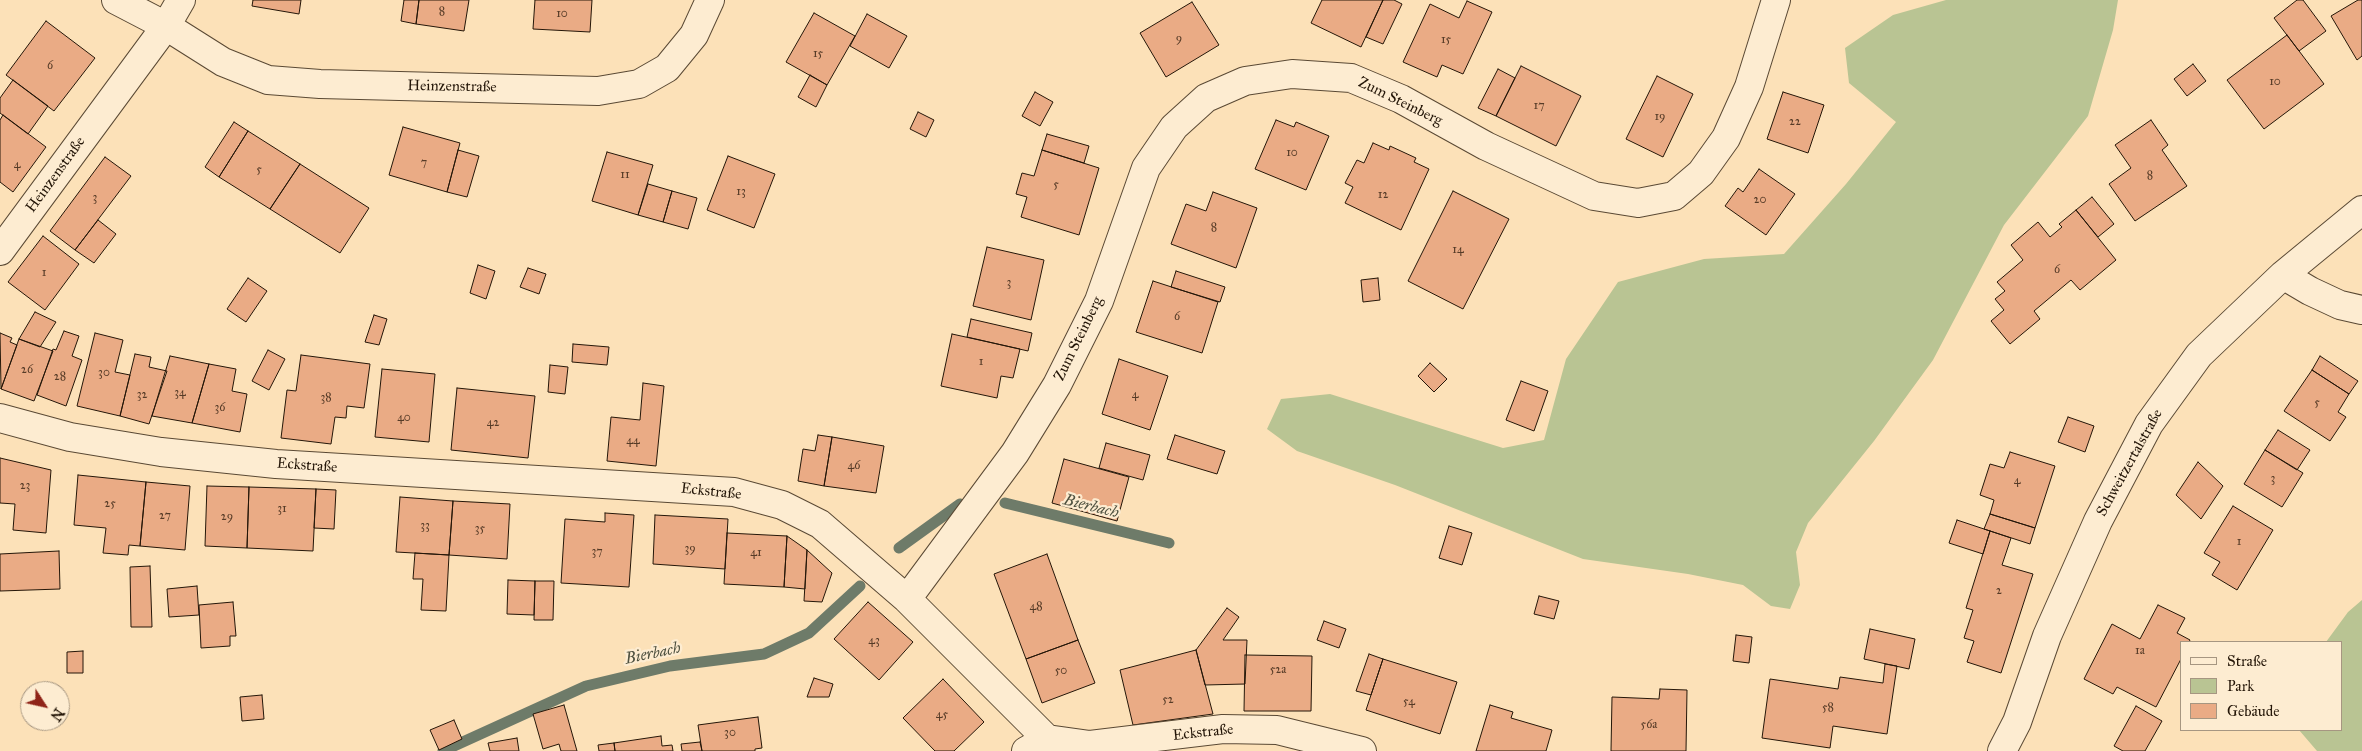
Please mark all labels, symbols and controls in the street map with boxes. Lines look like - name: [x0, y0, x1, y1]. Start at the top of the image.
- house number: 8: [439, 5, 445, 19]
- house number: 10: [556, 7, 568, 21]
- house number: 9: [1176, 32, 1182, 46]
- house number: 15: [1441, 33, 1451, 47]
- house number: 15: [813, 47, 823, 61]
- house number: 6: [47, 59, 53, 73]
- street label: Zum Steinberg: [1355, 74, 1445, 130]
- house number: 10: [2269, 75, 2281, 89]
- street label: Heinzenstraße: [407, 77, 497, 97]
- house number: 17: [1533, 99, 1545, 113]
- house number: 19: [1654, 110, 1666, 124]
- house number: 22: [1789, 115, 1801, 129]
- street label: Heinzenstraße: [22, 134, 90, 216]
- house number: 10: [1286, 146, 1298, 160]
- house number: 7: [421, 156, 427, 170]
- house number: 4: [14, 158, 20, 172]
- house number: 5: [256, 163, 262, 177]
- house number: 11: [620, 168, 630, 182]
- house number: 8: [2147, 169, 2153, 183]
- house number: 5: [1053, 178, 1059, 192]
- house number: 13: [736, 185, 746, 199]
- house number: 12: [1378, 188, 1388, 202]
- house number: 3: [93, 191, 97, 205]
- house number: 20: [1754, 193, 1766, 207]
- house number: 8: [1211, 221, 1217, 235]
- house number: 14: [1452, 243, 1464, 257]
- house number: 6: [2054, 263, 2060, 277]
- house number: 1: [42, 266, 46, 280]
- house number: 3: [1007, 276, 1011, 290]
- street label: Zum Steinberg: [1051, 294, 1107, 384]
- house number: 6: [1174, 310, 1180, 324]
- house number: 1: [979, 355, 983, 369]
- house number: 26: [21, 363, 33, 377]
- house number: 30: [98, 366, 110, 380]
- house number: 28: [54, 370, 66, 384]
- house number: 34: [174, 386, 186, 400]
- house number: 32: [137, 388, 147, 402]
- house number: 4: [1132, 388, 1138, 402]
- house number: 38: [320, 391, 332, 405]
- house number: 5: [2314, 396, 2320, 410]
- house number: 36: [215, 401, 225, 415]
- street label: Schweitzertalstraße: [2093, 406, 2167, 520]
- house number: 40: [397, 411, 411, 425]
- house number: 42: [487, 416, 499, 430]
- house number: 44: [626, 434, 640, 448]
- street label: Eckstraße: [276, 455, 338, 477]
- house number: 46: [848, 459, 860, 473]
- house number: 3: [2271, 472, 2275, 486]
- house number: 4: [2014, 474, 2020, 488]
- house number: 23: [20, 479, 30, 493]
- street label: Eckstraße: [680, 480, 742, 504]
- water label: Bierbach: [1061, 491, 1121, 523]
- house number: 25: [104, 497, 116, 511]
- house number: 31: [277, 502, 287, 516]
- house number: 27: [159, 509, 171, 523]
- house number: 29: [221, 510, 233, 524]
- house number: 33: [420, 519, 430, 533]
- house number: 35: [475, 522, 485, 536]
- house number: 1: [2237, 535, 2241, 549]
- house number: 39: [684, 542, 696, 556]
- house number: 37: [591, 545, 603, 559]
- house number: 41: [750, 546, 762, 560]
- house number: 2: [1996, 584, 2002, 598]
- house number: 48: [1029, 600, 1043, 614]
- house number: 43: [868, 634, 880, 648]
- water label: Bierbach: [624, 639, 682, 669]
- legend: [2180, 641, 2342, 731]
- house number: 1a: [2135, 644, 2145, 658]
- text: Straße: [2227, 652, 2267, 670]
- house number: 52a: [1270, 663, 1286, 677]
- house number: 50: [1055, 664, 1067, 678]
- text: Park: [2227, 677, 2254, 695]
- north arrow: [20, 681, 70, 731]
- house number: 52: [1162, 693, 1174, 707]
- house number: 54: [1403, 695, 1415, 709]
- house number: 58: [1822, 701, 1834, 715]
- text: Gebäude: [2227, 702, 2280, 720]
- text: N: [47, 705, 67, 724]
- house number: 45: [936, 708, 948, 722]
- house number: 56a: [1641, 718, 1657, 732]
- street label: Eckstraße: [1172, 721, 1234, 745]
- house number: 30: [724, 726, 736, 740]

